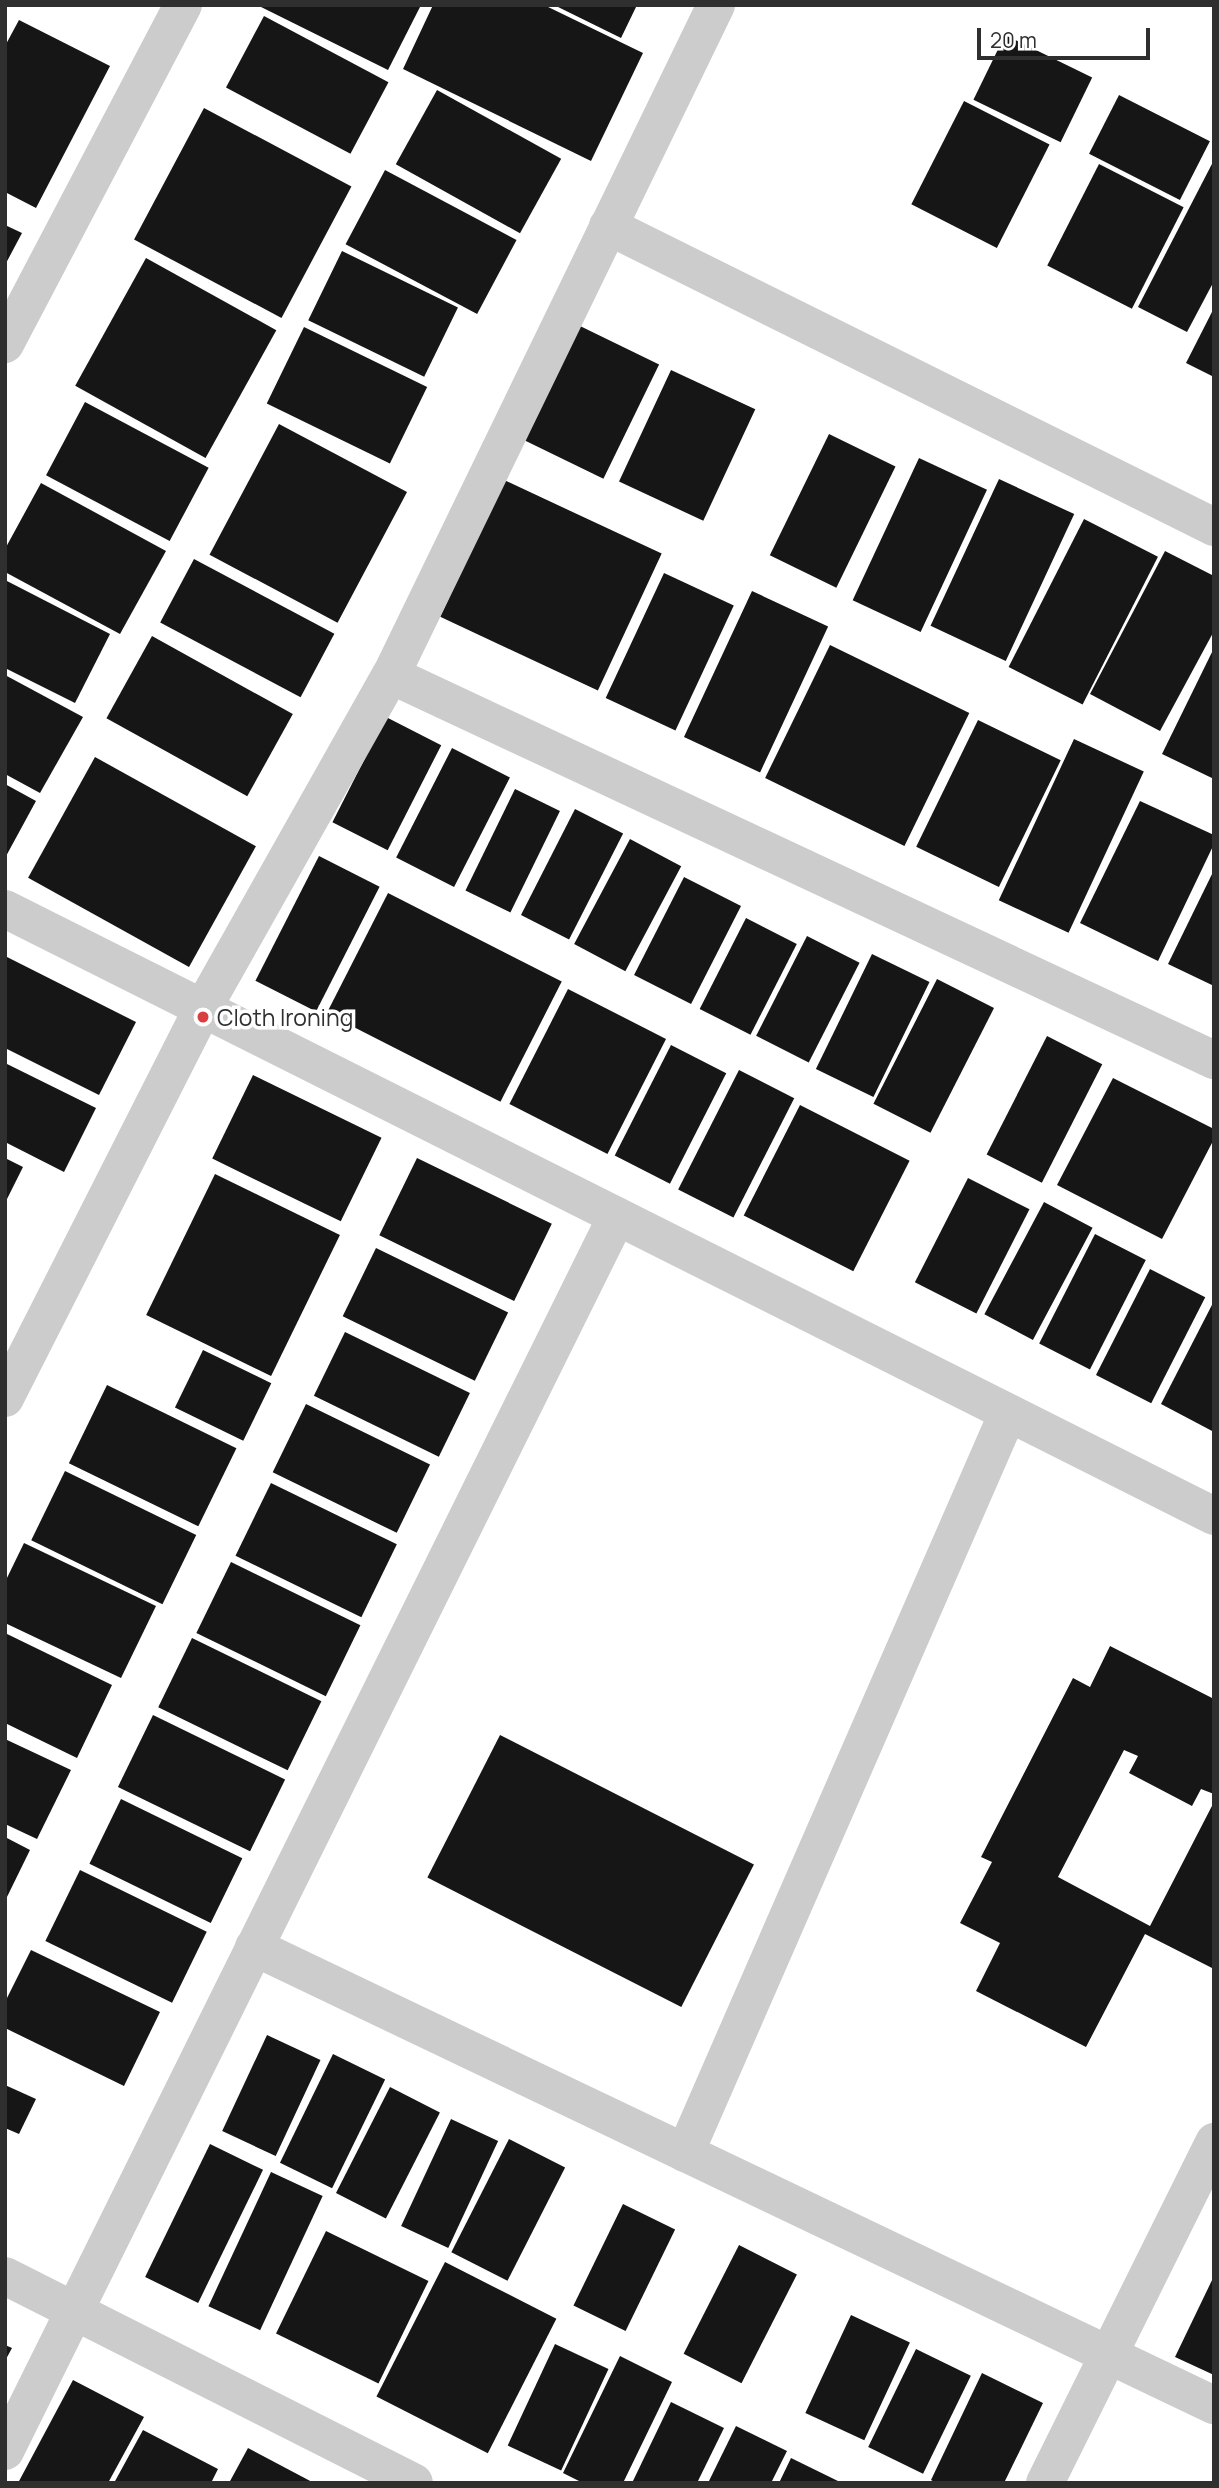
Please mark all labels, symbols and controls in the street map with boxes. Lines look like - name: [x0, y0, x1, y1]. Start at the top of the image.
- scale bar: [981, 14, 1154, 58]
- text: 20 m: [990, 26, 1037, 54]
- place label: Cloth Ironing: [217, 1003, 353, 1031]
- marker: Cloth Ironing: [195, 1009, 211, 1025]

